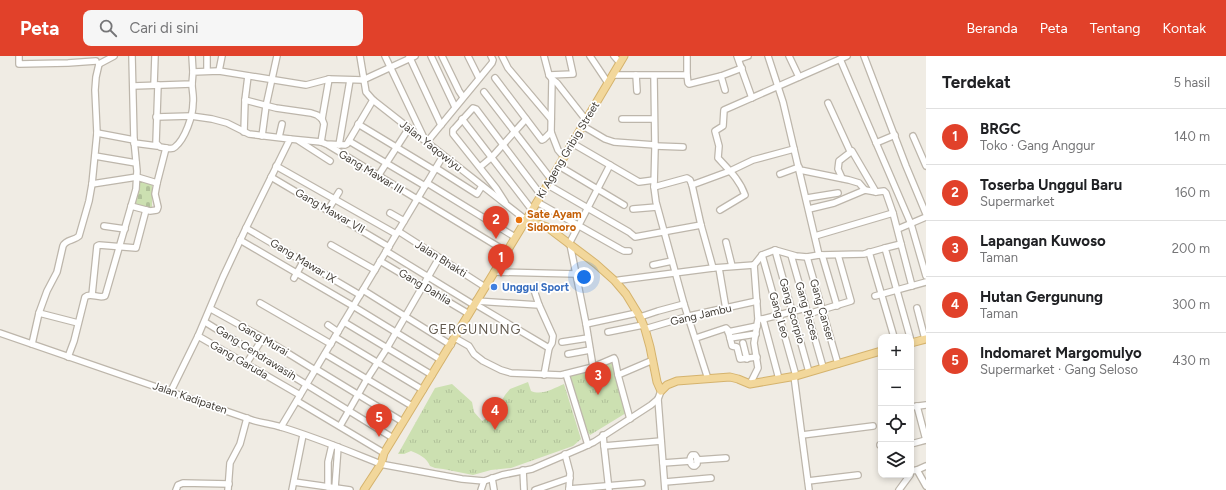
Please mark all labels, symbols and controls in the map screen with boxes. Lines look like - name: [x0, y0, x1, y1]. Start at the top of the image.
- search box: [83, 10, 363, 46]
- text: Peta: [20, 17, 59, 40]
- icon: search: [97, 17, 119, 39]
- text: Cari di sini: [129, 19, 198, 37]
- text: Beranda: [966, 20, 1018, 37]
- text: Peta: [1040, 20, 1068, 37]
- text: Tentang: [1090, 20, 1140, 37]
- text: Kontak: [1162, 20, 1206, 37]
- text: Terdekat: [942, 72, 1011, 92]
- text: 5 hasil: [1173, 75, 1210, 90]
- street label: Ki Ageng Gribig Street: [534, 99, 602, 201]
- street label: Jalan Yaqowiyu: [397, 118, 465, 174]
- text: BRGC: [980, 120, 1021, 138]
- text: 1: [952, 129, 958, 144]
- text: 140 m: [1174, 129, 1210, 144]
- text: Toko · Gang Anggur: [980, 138, 1095, 153]
- street label: Gang Mawar III: [336, 147, 406, 197]
- text: Toserba Unggul Baru: [980, 176, 1122, 194]
- text: 2: [951, 185, 959, 200]
- text: 160 m: [1175, 185, 1210, 200]
- street label: Gang Mawar VII: [293, 186, 367, 236]
- text: Supermarket: [980, 194, 1055, 209]
- pin: 2: [483, 206, 509, 239]
- place label: Sate Ayam Sidomoro: [527, 208, 582, 234]
- marker: Sate Ayam Sidomoro: [514, 215, 524, 225]
- text: Lapangan Kuwoso: [980, 232, 1106, 250]
- street label: Gang Mawar IX: [268, 236, 338, 286]
- street label: Jalan Bhakti: [413, 238, 469, 280]
- text: 3: [951, 241, 959, 256]
- text: 200 m: [1172, 241, 1210, 256]
- pin: 1: [488, 244, 514, 277]
- text: Taman: [980, 250, 1018, 265]
- street label: Gang Dahlia: [396, 266, 454, 308]
- your location: [574, 267, 594, 287]
- street label: Gang Scorpio: [776, 277, 808, 345]
- street label: Gang Canser: [807, 278, 837, 343]
- street label: Gang Pisces: [792, 280, 822, 342]
- place label: Unggul Sport: [502, 281, 570, 294]
- marker: Unggul Sport: [489, 282, 499, 292]
- text: Hutan Gergunung: [980, 288, 1103, 306]
- street label: Gang Leo: [766, 290, 792, 340]
- text: 4: [951, 297, 959, 312]
- text: 300 m: [1172, 297, 1210, 312]
- street label: Gang Jambu: [669, 302, 733, 328]
- text: Taman: [980, 306, 1018, 321]
- street label: Gang Murai: [235, 319, 291, 359]
- district label: GERGUNUNG: [429, 322, 521, 337]
- street label: Gang Cendrawasih: [213, 323, 299, 383]
- map controls: [878, 334, 914, 478]
- button: +: [878, 334, 914, 370]
- street label: Gang Garuda: [208, 338, 270, 382]
- text: Indomaret Margomulyo: [980, 344, 1142, 362]
- text: 5: [951, 353, 959, 368]
- text: 430 m: [1172, 353, 1210, 368]
- pin: 3: [585, 362, 611, 395]
- text: Supermarket · Gang Seloso: [980, 362, 1138, 377]
- button: −: [878, 370, 914, 406]
- street label: Jalan Kadipaten: [151, 379, 229, 417]
- pin: 4: [482, 397, 508, 430]
- pin: 5: [366, 404, 392, 437]
- button: locate: [878, 406, 914, 442]
- button: layers: [878, 442, 914, 478]

